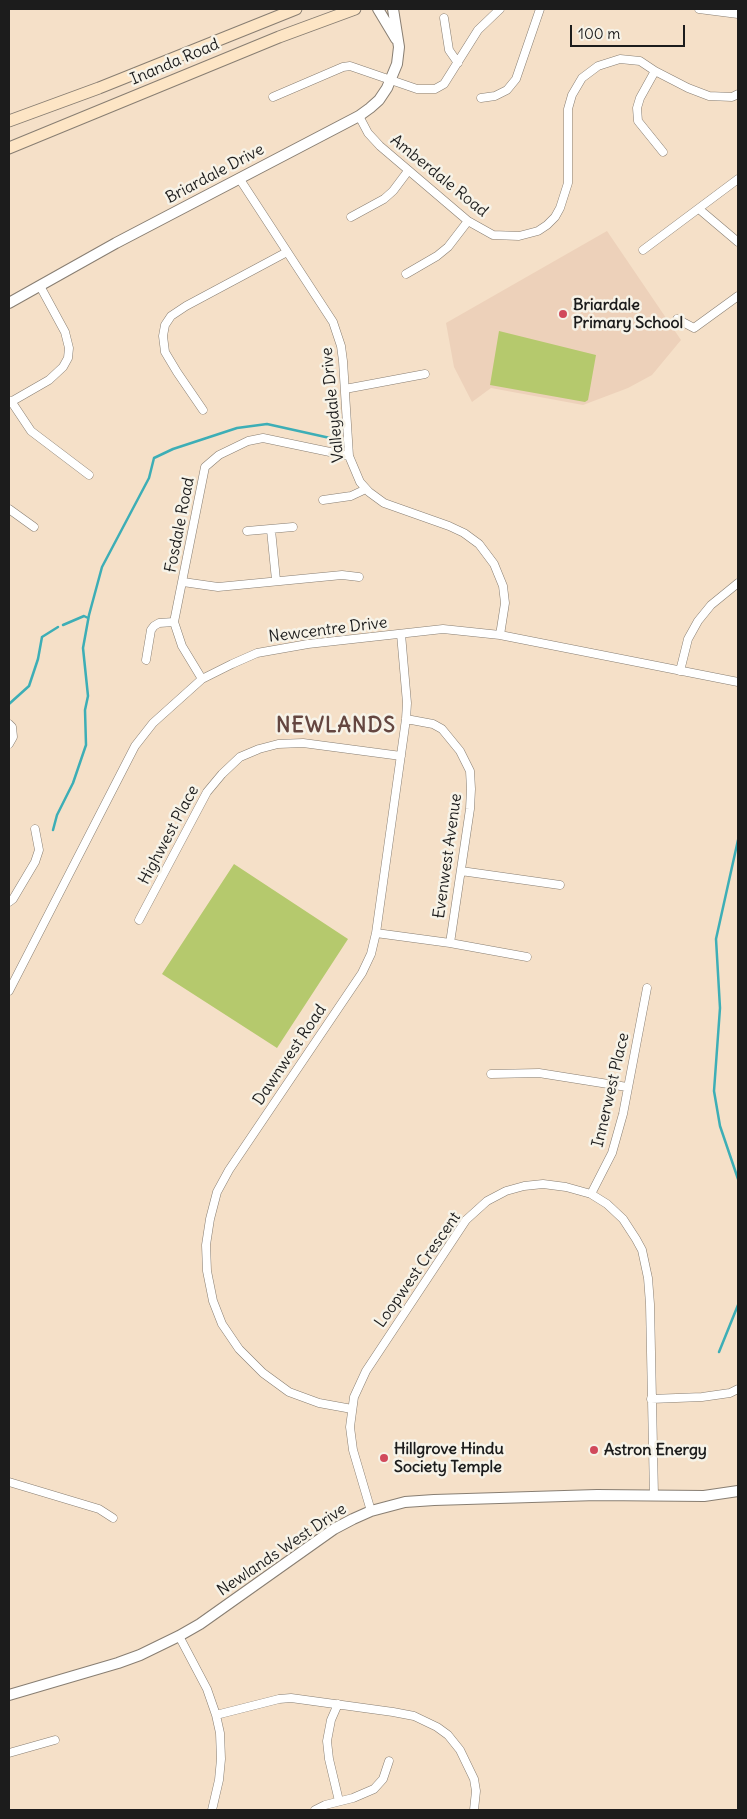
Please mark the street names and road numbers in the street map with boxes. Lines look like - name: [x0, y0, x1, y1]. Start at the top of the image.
- street label: Inanda Road: [128, 35, 222, 89]
- street label: Amberdale Road: [386, 131, 492, 221]
- street label: Briardale Drive: [163, 140, 267, 208]
- street label: Valleydale Drive: [317, 346, 349, 464]
- street label: Fosdale Road: [161, 476, 199, 574]
- street label: Newcentre Drive: [268, 613, 388, 647]
- street label: Highwest Place: [135, 782, 203, 888]
- street label: Evenwest Avenue: [430, 792, 466, 920]
- street label: Dawnwest Road: [249, 1001, 331, 1109]
- street label: Innerwest Place: [588, 1031, 634, 1149]
- street label: Loopwest Crescent: [371, 1209, 465, 1331]
- street label: Newlands West Drive: [214, 1500, 350, 1600]

